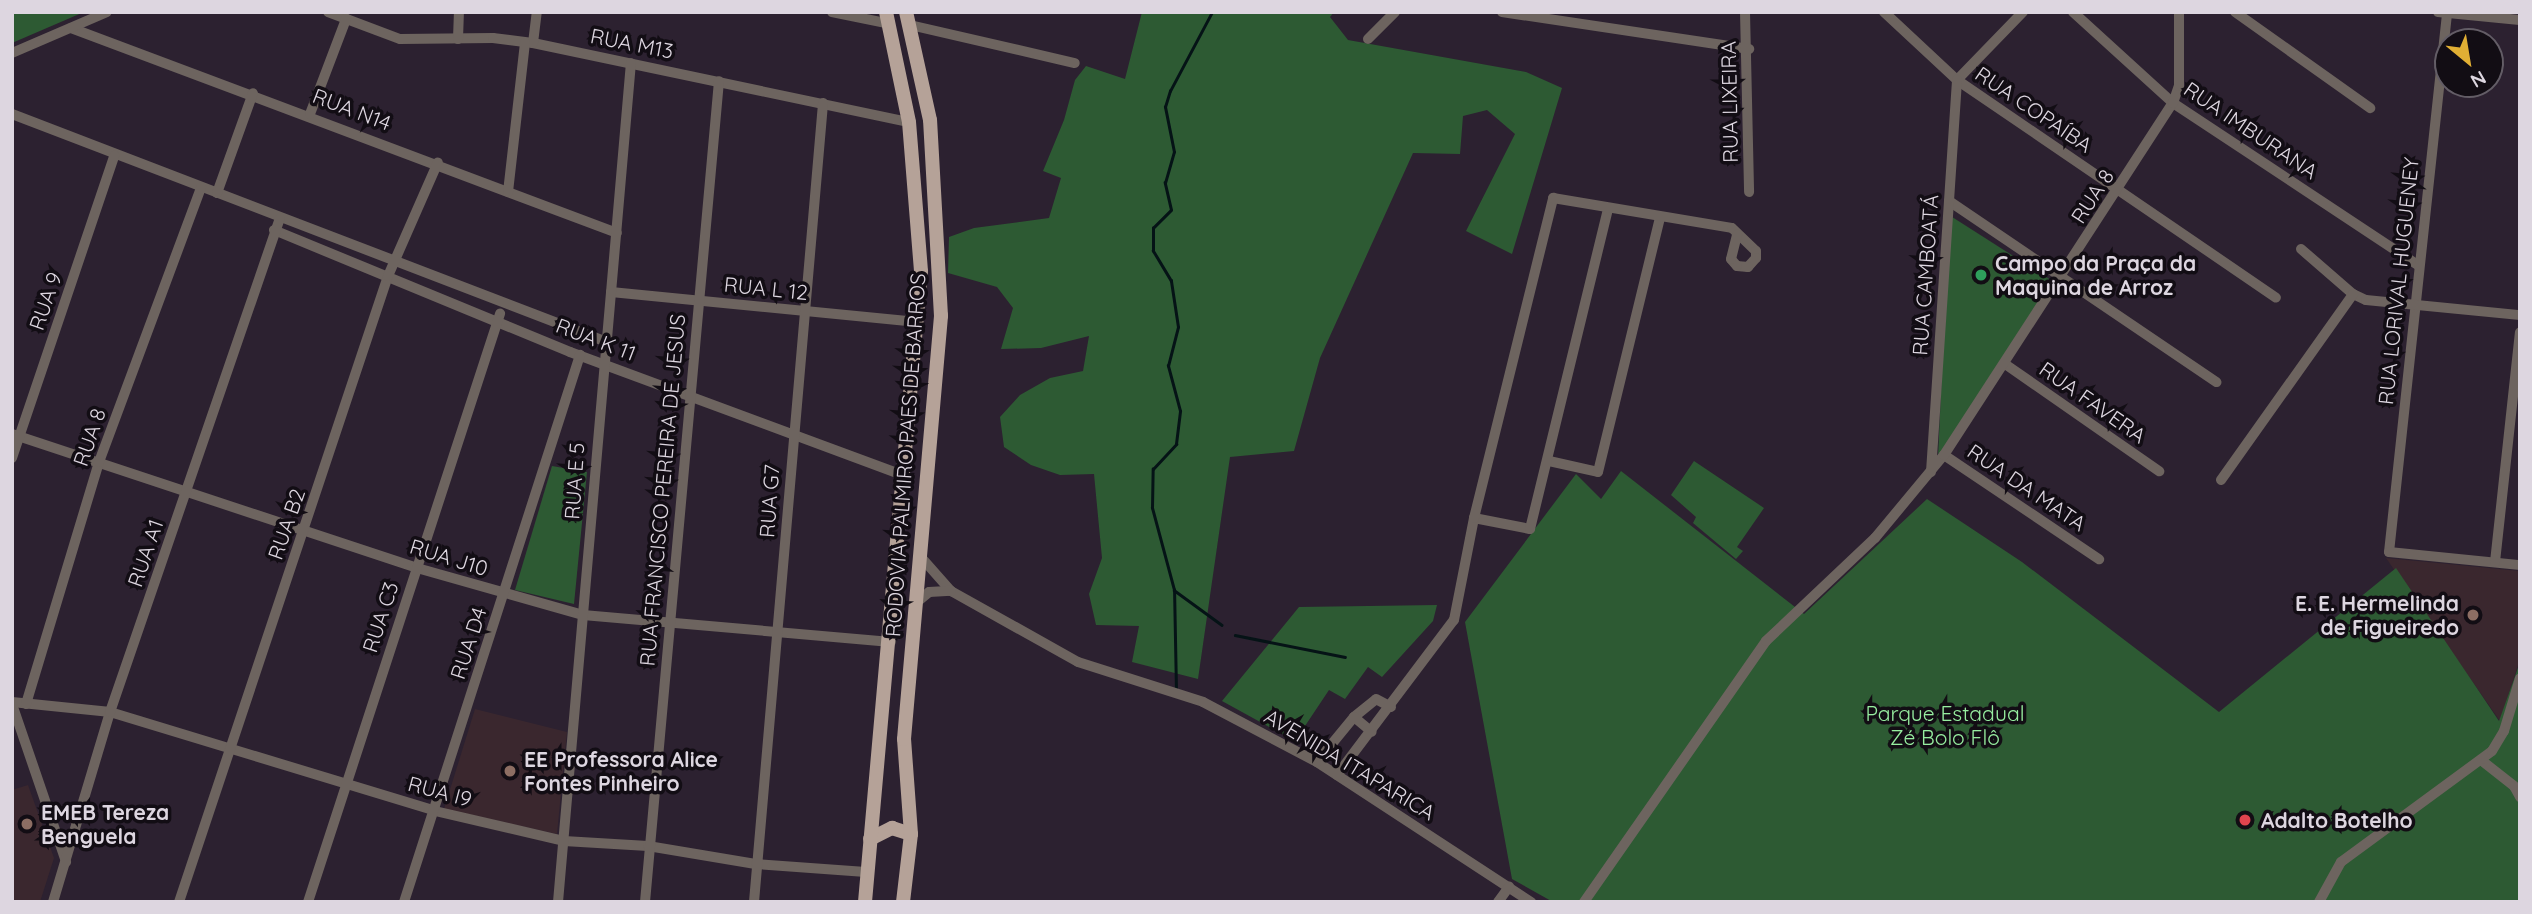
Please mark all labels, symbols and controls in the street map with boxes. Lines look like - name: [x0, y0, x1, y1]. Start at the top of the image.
- street label: RUA M13: [588, 23, 676, 63]
- north arrow: [2434, 28, 2504, 98]
- street label: RUA LIXEIRA: [1715, 41, 1743, 163]
- street label: RUA COPAÍBA: [1971, 61, 2097, 157]
- text: N: [2466, 66, 2491, 93]
- street label: RUA IMBURANA: [2179, 76, 2323, 184]
- street label: RUA N14: [309, 83, 395, 135]
- street label: RUA LORIVAL HUGUENEY: [2372, 156, 2424, 406]
- street label: RUA 8: [2065, 164, 2119, 228]
- street label: RUA CAMBOATÁ: [1907, 194, 1943, 356]
- place label: Campo da Praça da Maquina de Arroz: [1995, 250, 2196, 300]
- marker: Campo da Praça da Maquina de Arroz: [1973, 267, 1989, 283]
- street label: RUA 9: [23, 269, 67, 333]
- street label: RUA L 12: [723, 271, 809, 305]
- street label: RODOVIA PALMIRO PAES DE BARROS: [880, 272, 930, 638]
- street label: RUA K 11: [553, 312, 639, 366]
- street label: RUA FRANCISCO PEREIRA DE JESUS: [634, 313, 690, 667]
- street label: RUA FAVERA: [2035, 356, 2151, 448]
- street label: RUA 8: [67, 405, 111, 469]
- street label: RUA DA MATA: [1963, 438, 2091, 536]
- street label: RUA E 5: [559, 442, 589, 520]
- street label: RUA G7: [754, 464, 784, 538]
- street label: RUA B2: [262, 485, 310, 563]
- street label: RUA A1: [122, 516, 168, 590]
- street label: RUA J10: [407, 533, 491, 581]
- street label: RUA C3: [357, 579, 403, 655]
- place label: E. E. Hermelinda de Figueiredo: [2295, 590, 2459, 640]
- street label: RUA D4: [445, 604, 491, 682]
- marker: E. E. Hermelinda de Figueiredo: [2465, 607, 2481, 623]
- park label: Parque Estadual Zé Bolo Flô: [1865, 700, 2025, 750]
- street label: AVENIDA ITAPARICA: [1260, 703, 1440, 825]
- place label: EE Professora Alice Fontes Pinheiro: [524, 746, 718, 796]
- marker: EE Professora Alice Fontes Pinheiro: [502, 763, 518, 779]
- street label: RUA I9: [405, 770, 475, 812]
- place label: EMEB Tereza Benguela: [41, 799, 169, 849]
- place label: Adalto Botelho: [2261, 807, 2413, 833]
- marker: Adalto Botelho: [2235, 810, 2255, 830]
- marker: EMEB Tereza Benguela: [19, 816, 35, 832]

